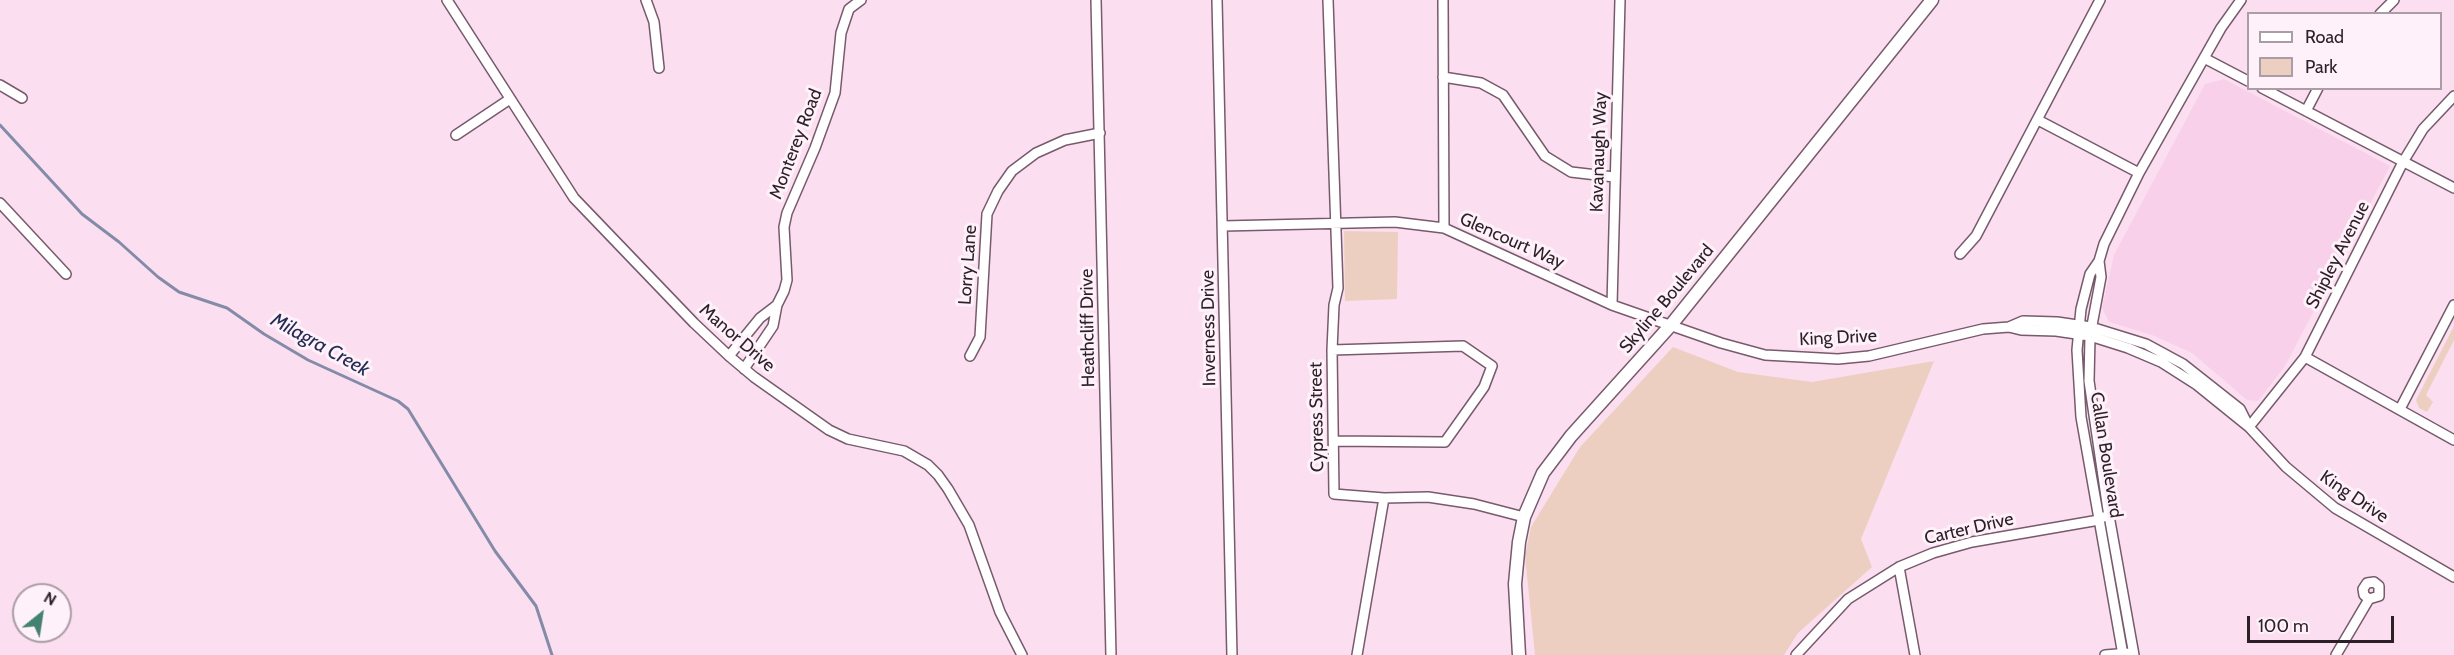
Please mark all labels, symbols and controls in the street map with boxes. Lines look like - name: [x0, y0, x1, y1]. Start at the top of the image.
- legend: [2247, 12, 2442, 90]
- text: Road: [2305, 26, 2344, 48]
- text: Park: [2305, 56, 2337, 78]
- street label: Monterey Road: [765, 86, 827, 202]
- street label: Kavanaugh Way: [1586, 91, 1612, 213]
- street label: Shipley Avenue: [2302, 198, 2374, 312]
- street label: Glencourt Way: [1456, 208, 1568, 274]
- street label: Lorry Lane: [954, 224, 982, 306]
- street label: Skyline Boulevard: [1615, 240, 1719, 358]
- street label: Heathcliff Drive: [1076, 269, 1100, 387]
- street label: Inverness Drive: [1197, 270, 1221, 386]
- street label: Manor Drive: [695, 299, 779, 377]
- water label: Milagra Creek: [267, 308, 373, 382]
- street label: King Drive: [1799, 325, 1877, 351]
- street label: Cypress Street: [1305, 362, 1329, 472]
- street label: Callan Boulevard: [2085, 390, 2127, 520]
- street label: King Drive: [2316, 466, 2392, 528]
- street label: Carter Drive: [1922, 508, 2016, 550]
- north arrow: [12, 583, 72, 643]
- text: N: [41, 588, 60, 610]
- scale bar: [2250, 604, 2397, 642]
- text: 100 m: [2258, 615, 2309, 637]

